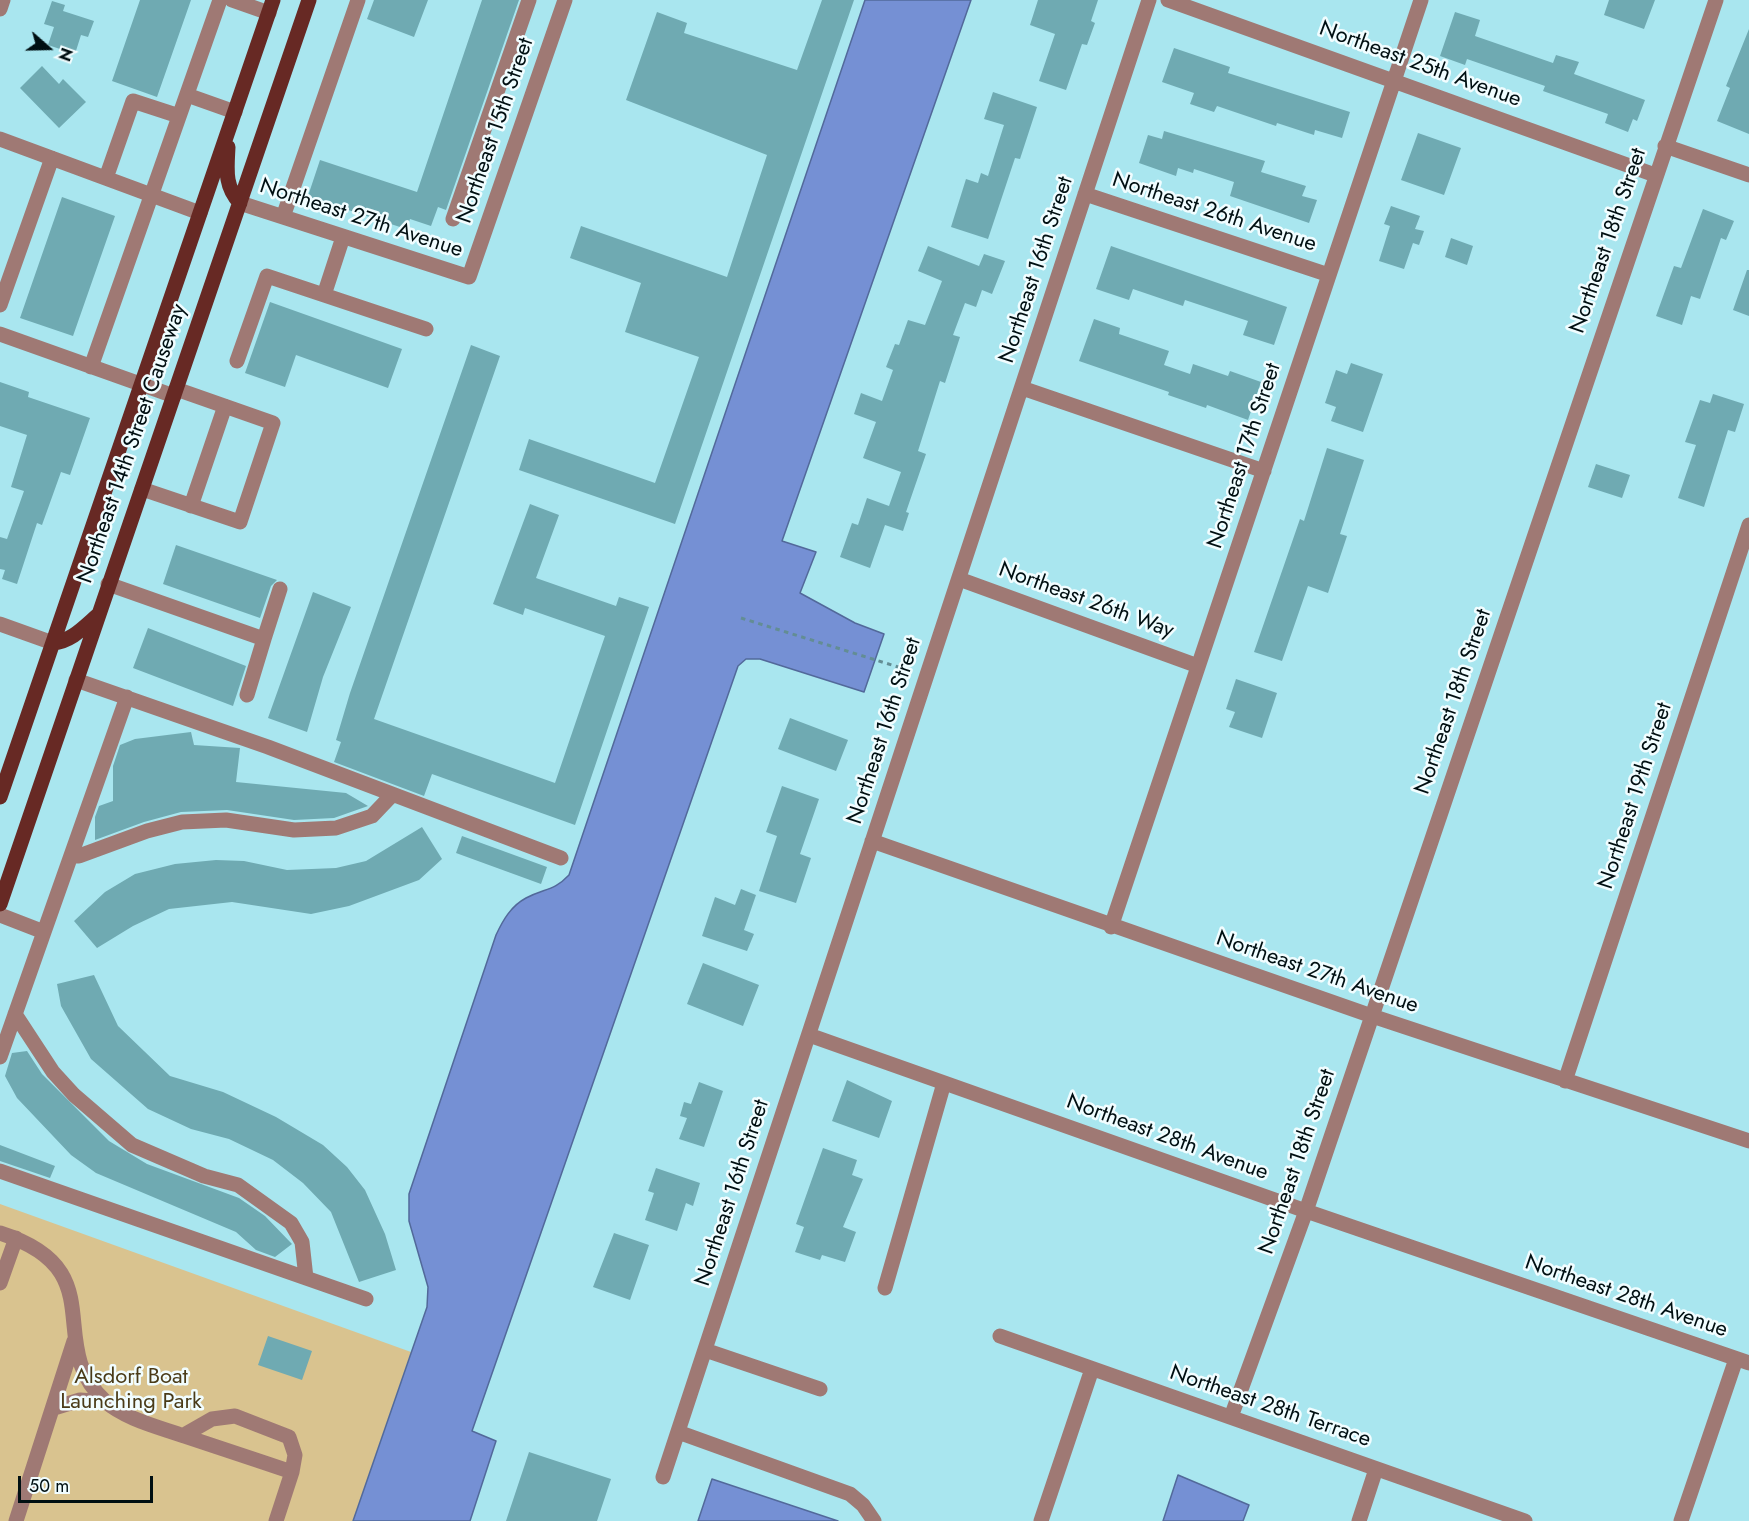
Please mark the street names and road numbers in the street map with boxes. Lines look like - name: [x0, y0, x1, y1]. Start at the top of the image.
- street label: Northeast 25th Avenue: [1315, 16, 1525, 114]
- street label: Northeast 15th Street: [452, 35, 540, 227]
- street label: Northeast 18th Street: [1565, 145, 1653, 337]
- street label: Northeast 26th Avenue: [1109, 167, 1319, 259]
- street label: Northeast 16th Street: [994, 173, 1080, 367]
- street label: Northeast 27th Avenue: [256, 174, 466, 264]
- street label: Northeast 14th Street Causeway: [73, 301, 193, 587]
- street label: Northeast 17th Street: [1203, 360, 1287, 552]
- street label: Northeast 26th Way: [995, 557, 1177, 645]
- street label: Northeast 18th Street: [1410, 606, 1498, 798]
- street label: Northeast 16th Street: [842, 634, 928, 828]
- street label: Northeast 19th Street: [1593, 699, 1679, 893]
- street label: Northeast 27th Avenue: [1212, 926, 1422, 1020]
- street label: Northeast 18th Street: [1254, 1066, 1342, 1258]
- street label: Northeast 28th Avenue: [1063, 1089, 1271, 1187]
- street label: Northeast 16th Street: [690, 1096, 776, 1290]
- street label: Northeast 28th Avenue: [1521, 1250, 1731, 1344]
- street label: Northeast 28th Terrace: [1166, 1360, 1374, 1454]

